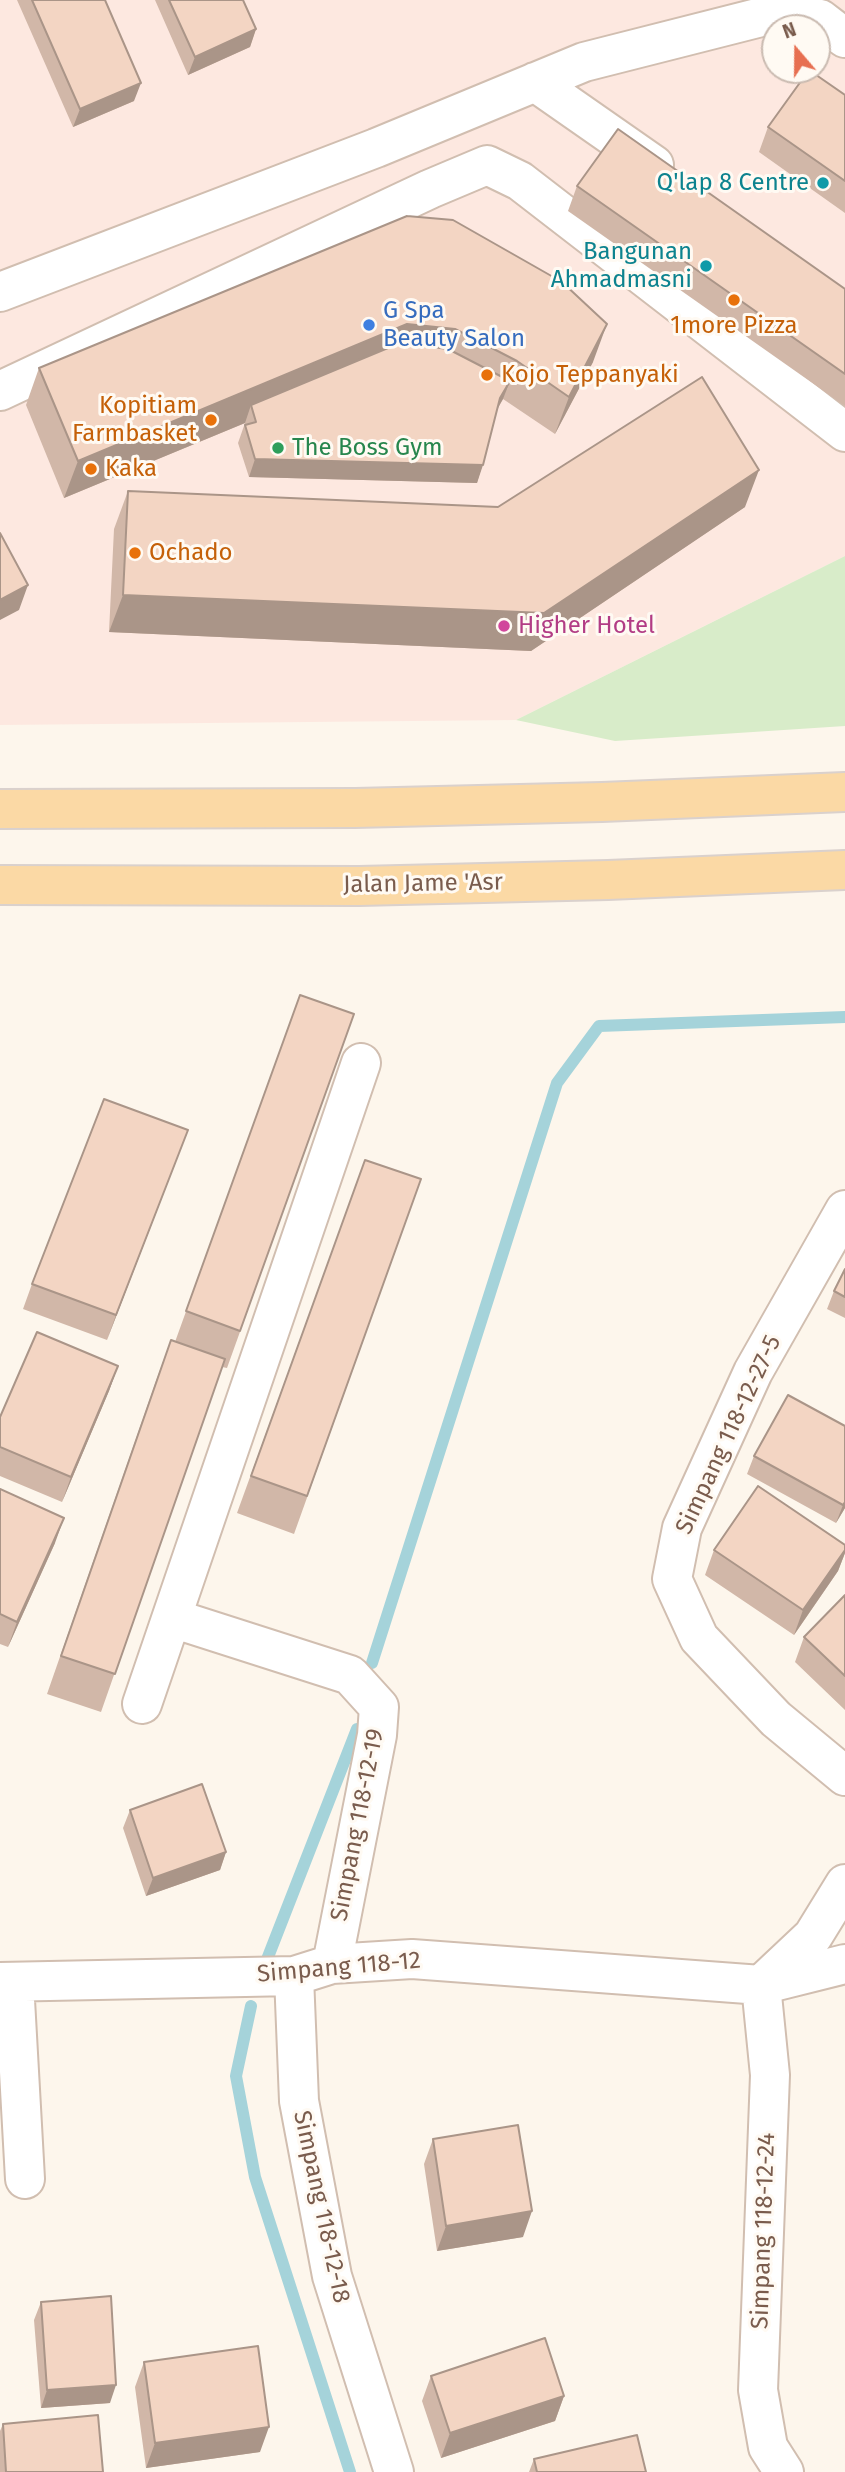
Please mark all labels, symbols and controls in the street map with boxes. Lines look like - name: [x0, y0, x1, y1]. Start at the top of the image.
- north arrow: [761, 14, 831, 84]
- text: N: [779, 18, 799, 44]
- place label: Q'lap 8 Centre: [657, 169, 809, 197]
- marker: Q'lap 8 Centre: [815, 175, 831, 191]
- place label: Bangunan Ahmadmasni: [551, 238, 692, 294]
- marker: Bangunan Ahmadmasni: [698, 258, 714, 274]
- marker: 1more Pizza: [726, 292, 742, 308]
- place label: G Spa Beauty Salon: [383, 297, 525, 353]
- place label: 1more Pizza: [670, 312, 798, 340]
- marker: G Spa Beauty Salon: [361, 317, 377, 333]
- place label: Kojo Teppanyaki: [501, 361, 679, 389]
- marker: Kojo Teppanyaki: [479, 367, 495, 383]
- place label: Kopitiam Farmbasket: [72, 392, 197, 448]
- marker: Kopitiam Farmbasket: [203, 412, 219, 428]
- place label: The Boss Gym: [292, 434, 443, 462]
- marker: The Boss Gym: [270, 440, 286, 456]
- place label: Kaka: [105, 455, 157, 483]
- marker: Kaka: [83, 461, 99, 477]
- place label: Ochado: [149, 539, 233, 567]
- marker: Ochado: [127, 545, 143, 561]
- place label: Higher Hotel: [518, 612, 655, 640]
- marker: Higher Hotel: [496, 618, 512, 634]
- street label: Jalan Jame 'Asr: [343, 868, 503, 900]
- street label: Simpang 118-12-27-5: [670, 1331, 788, 1539]
- street label: Simpang 118-12-19: [325, 1726, 391, 1924]
- street label: Simpang 118-12: [256, 1946, 422, 1990]
- street label: Simpang 118-12-18: [287, 2108, 355, 2306]
- street label: Simpang 118-12-24: [746, 2132, 782, 2330]

